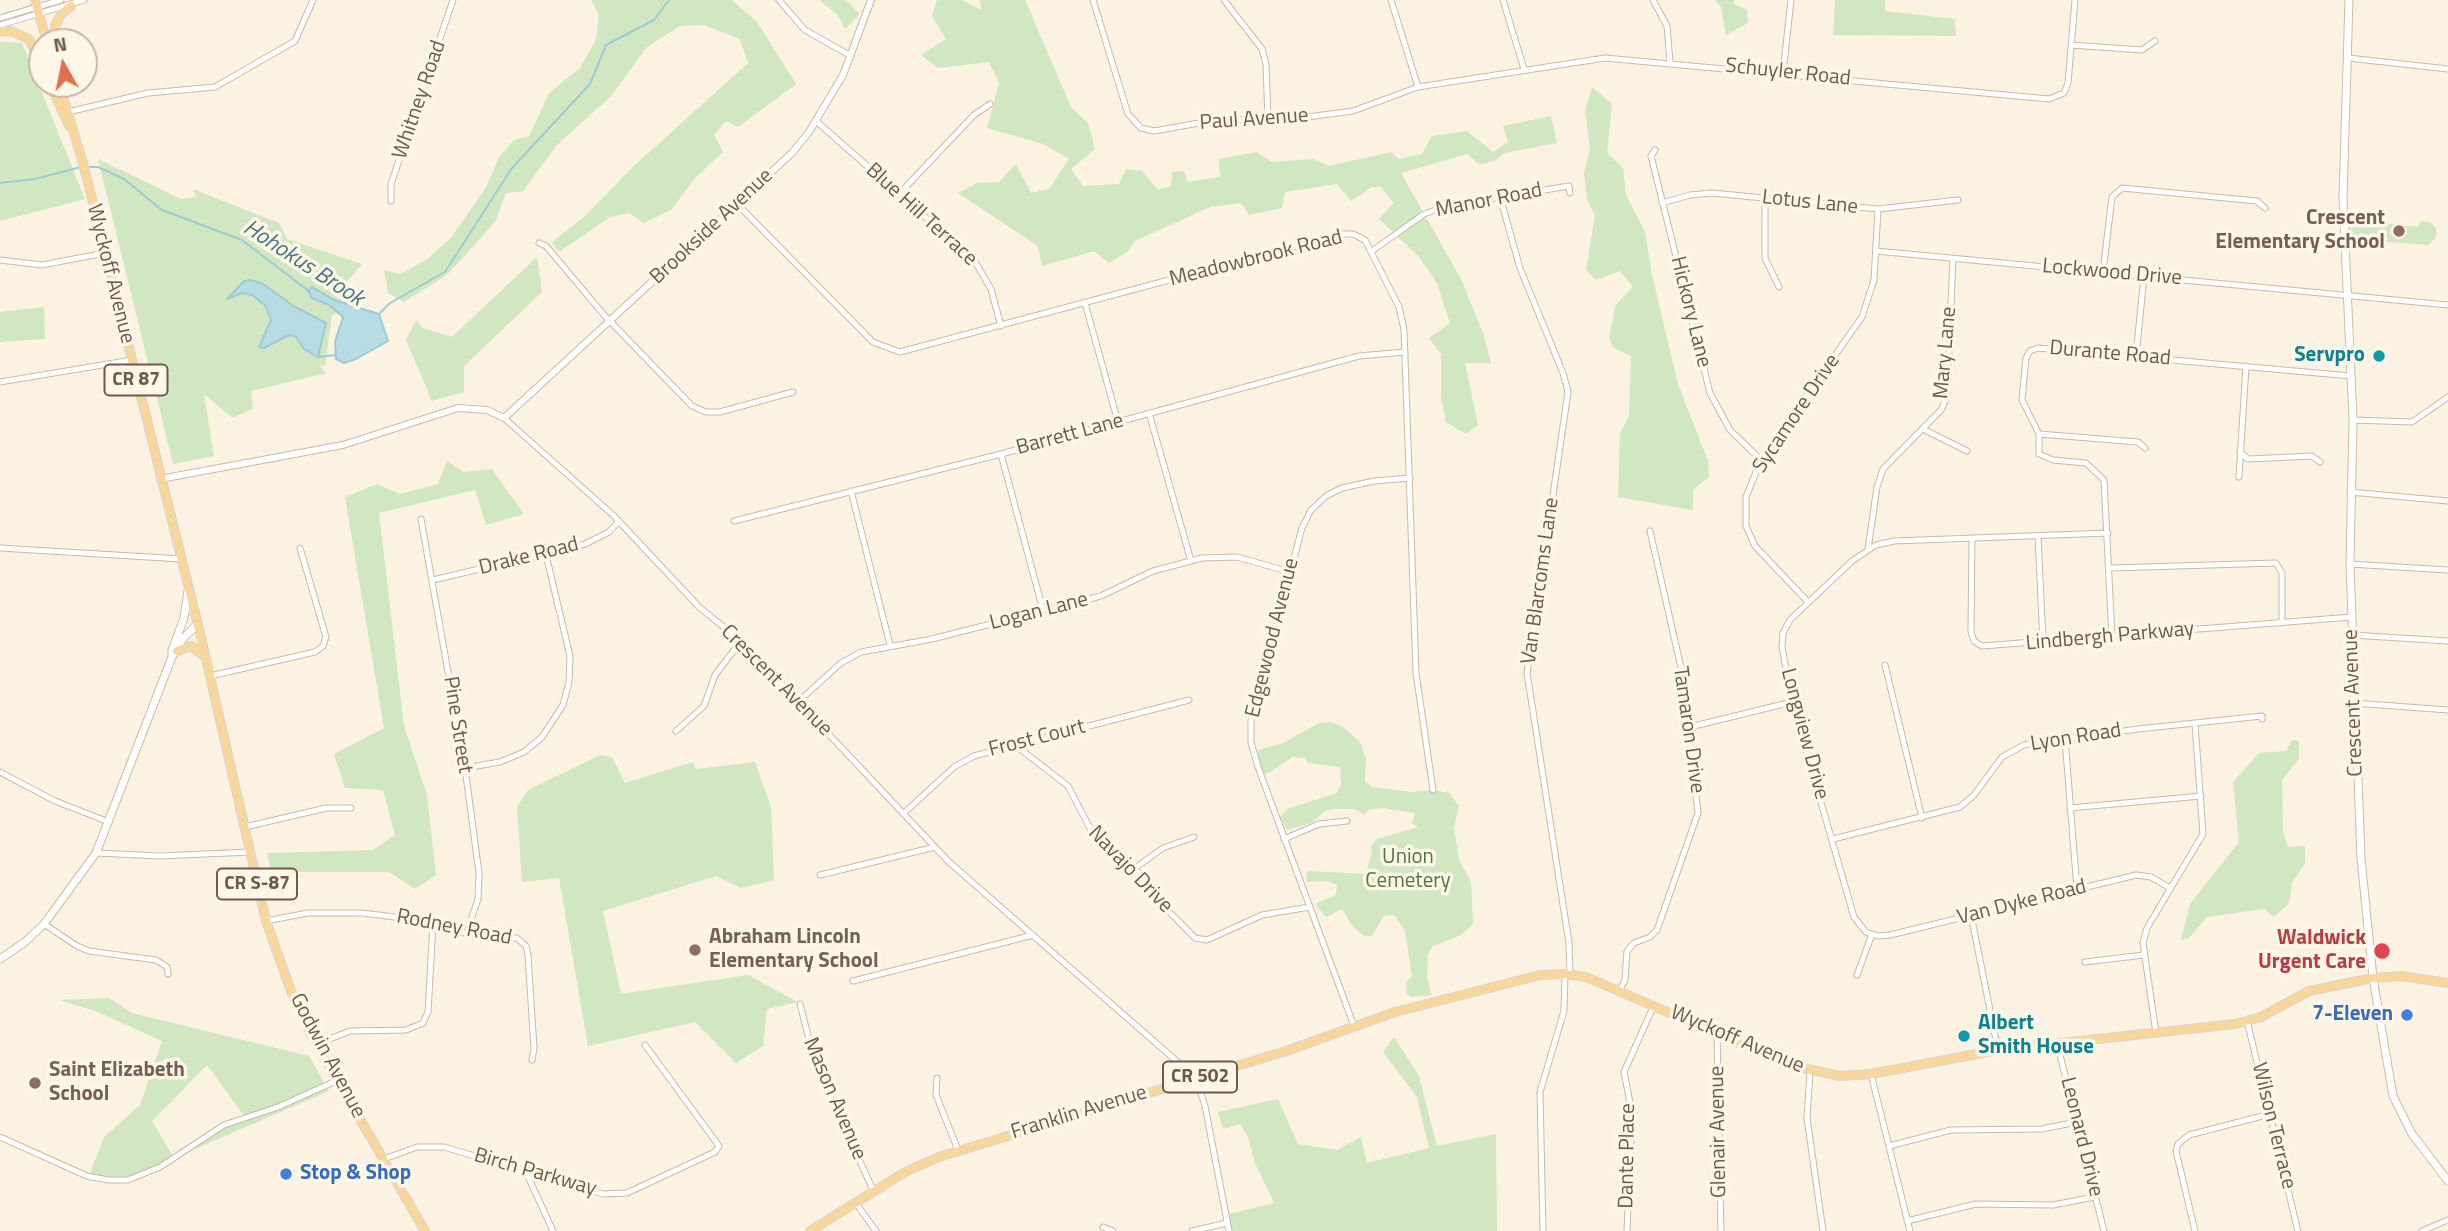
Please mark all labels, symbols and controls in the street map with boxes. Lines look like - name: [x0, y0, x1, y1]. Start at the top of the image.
- north arrow: [28, 28, 98, 98]
- text: N: [51, 28, 69, 59]
- street label: Whitney Road: [388, 37, 452, 163]
- street label: Schuyler Road: [1724, 54, 1852, 92]
- street label: Paul Avenue: [1199, 104, 1309, 136]
- street label: Blue Hill Terrace: [860, 158, 982, 272]
- street label: Brookside Avenue: [645, 164, 779, 290]
- street label: Manor Road: [1434, 178, 1544, 224]
- street label: Lotus Lane: [1761, 185, 1859, 221]
- street label: Wyckoff Avenue: [81, 202, 139, 346]
- place label: Crescent Elementary School: [2215, 206, 2385, 256]
- water label: Hohokus Brook: [238, 215, 368, 313]
- marker: Crescent Elementary School: [2391, 223, 2407, 239]
- street label: Meadowbrook Road: [1167, 225, 1345, 293]
- street label: Hickory Lane: [1664, 254, 1716, 370]
- street label: Lockwood Drive: [2041, 254, 2183, 292]
- street label: Mary Lane: [1929, 306, 1963, 400]
- street label: Durante Road: [2048, 336, 2172, 372]
- place label: Servpro: [2294, 343, 2365, 369]
- marker: Servpro: [2371, 348, 2387, 364]
- street label: Sycamore Drive: [1748, 350, 1846, 478]
- road number: CR 87: [104, 364, 168, 396]
- street label: Barrett Lane: [1014, 409, 1126, 461]
- street label: Van Blarcoms Lane: [1517, 496, 1565, 666]
- street label: Drake Road: [477, 532, 581, 582]
- street label: Edgewood Avenue: [1241, 556, 1305, 720]
- street label: Logan Lane: [987, 588, 1091, 636]
- street label: Lindbergh Parkway: [2025, 617, 2195, 657]
- street label: Crescent Avenue: [715, 620, 837, 742]
- street label: Crescent Avenue: [2339, 629, 2369, 777]
- street label: Tamaron Drive: [1667, 665, 1709, 795]
- street label: Longview Drive: [1774, 666, 1834, 802]
- street label: Pine Street: [437, 675, 477, 775]
- street label: Frost Court: [986, 715, 1088, 763]
- street label: Lyon Road: [2029, 718, 2123, 758]
- street label: Navajo Drive: [1082, 821, 1178, 919]
- park label: Union Cemetery: [1365, 845, 1451, 895]
- road number: CR S-87: [217, 869, 297, 900]
- street label: Van Dyke Road: [1955, 875, 2089, 931]
- street label: Rodney Road: [394, 904, 514, 952]
- place label: Abraham Lincoln Elementary School: [709, 925, 879, 975]
- place label: Waldwick Urgent Care: [2258, 926, 2366, 976]
- marker: Waldwick Urgent Care: [2372, 941, 2392, 961]
- marker: Abraham Lincoln Elementary School: [687, 942, 703, 958]
- street label: Godwin Avenue: [284, 989, 370, 1123]
- street label: Wyckoff Avenue: [1666, 1001, 1808, 1079]
- place label: 7-Eleven: [2312, 1002, 2393, 1028]
- marker: 7-Eleven: [2399, 1007, 2415, 1023]
- place label: Albert Smith House: [1978, 1011, 2094, 1061]
- marker: Albert Smith House: [1956, 1028, 1972, 1044]
- street label: Mason Avenue: [797, 1034, 871, 1164]
- place label: Saint Elizabeth School: [49, 1058, 185, 1108]
- street label: Wilson Terrace: [2245, 1060, 2301, 1192]
- road number: CR 502: [1163, 1062, 1237, 1092]
- street label: Glenair Avenue: [1705, 1066, 1733, 1198]
- marker: Saint Elizabeth School: [27, 1075, 43, 1091]
- street label: Leonard Drive: [2054, 1075, 2108, 1199]
- street label: Franklin Avenue: [1008, 1080, 1150, 1146]
- street label: Dante Place: [1614, 1103, 1642, 1209]
- street label: Birch Parkway: [471, 1143, 599, 1203]
- place label: Stop & Shop: [300, 1161, 411, 1187]
- marker: Stop & Shop: [278, 1166, 294, 1182]

